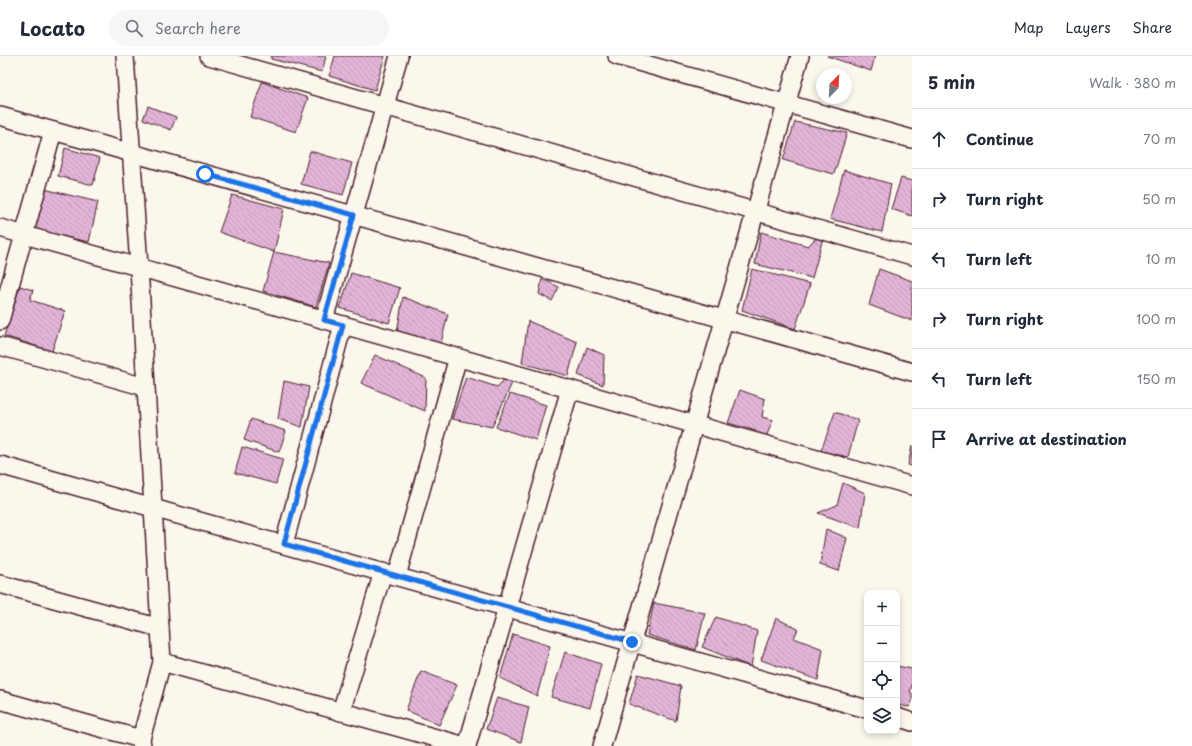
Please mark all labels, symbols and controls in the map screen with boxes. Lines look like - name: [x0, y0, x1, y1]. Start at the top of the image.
- search box: [109, 10, 389, 46]
- text: Locato: [20, 14, 85, 42]
- text: Search here: [155, 16, 241, 39]
- icon: search: [123, 17, 145, 39]
- text: Map: [1014, 17, 1044, 38]
- text: Layers: [1066, 17, 1111, 38]
- text: Share: [1133, 17, 1172, 38]
- north arrow: [816, 68, 852, 104]
- text: 5 min: [928, 69, 975, 95]
- text: Walk · 380 m: [1089, 73, 1176, 92]
- text: Continue: [966, 127, 1034, 150]
- icon: ahead: [928, 128, 950, 150]
- text: 70 m: [1143, 129, 1176, 148]
- route start: [196, 165, 214, 183]
- text: Turn right: [966, 187, 1043, 210]
- icon: right: [928, 188, 950, 210]
- text: 50 m: [1142, 189, 1176, 208]
- text: Turn left: [966, 247, 1032, 270]
- icon: left: [928, 248, 950, 270]
- text: 10 m: [1146, 249, 1176, 268]
- text: Turn right: [966, 307, 1043, 330]
- icon: right: [928, 308, 950, 330]
- text: 100 m: [1136, 309, 1176, 328]
- text: Turn left: [966, 367, 1032, 390]
- icon: left: [928, 368, 950, 390]
- text: 150 m: [1137, 369, 1176, 388]
- text: Arrive at destination: [966, 427, 1127, 450]
- icon: arrive: [928, 428, 950, 450]
- map controls: [864, 590, 900, 734]
- button: +: [864, 590, 900, 626]
- button: −: [864, 626, 900, 662]
- route end: [623, 633, 641, 651]
- button: locate: [864, 662, 900, 698]
- button: layers: [864, 698, 900, 734]

